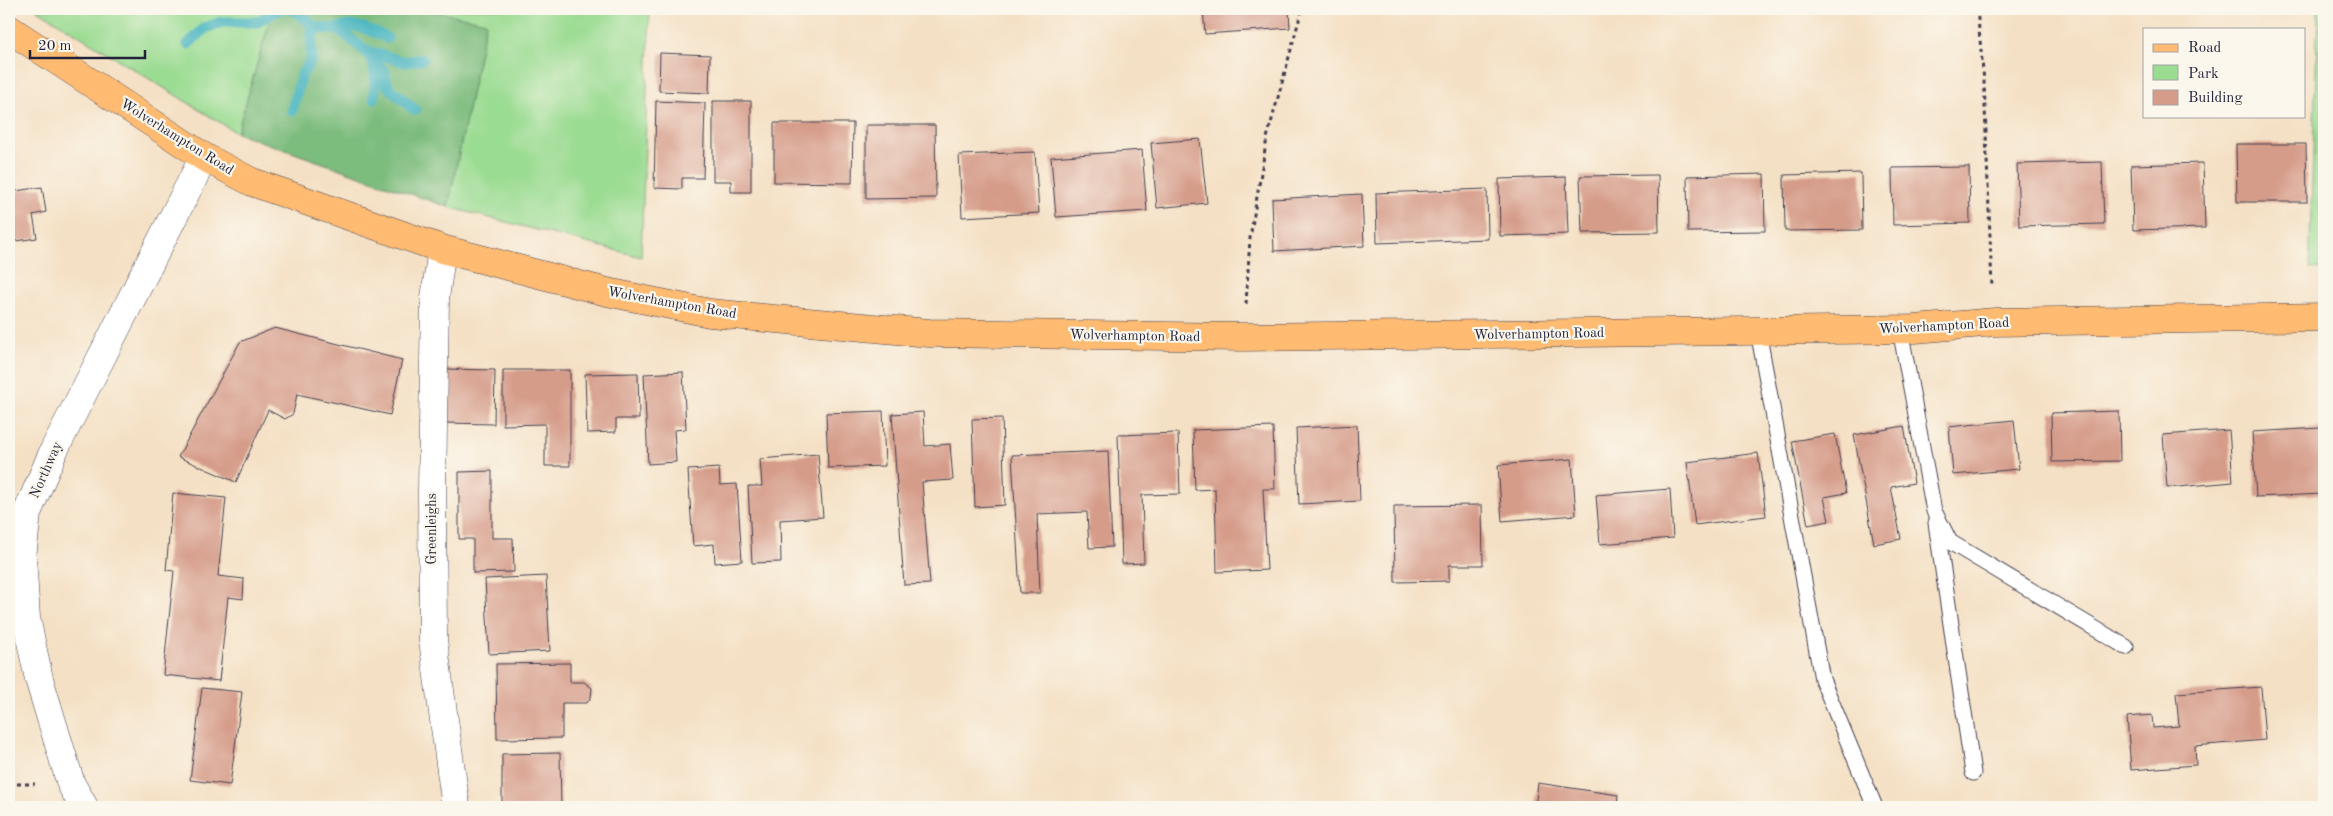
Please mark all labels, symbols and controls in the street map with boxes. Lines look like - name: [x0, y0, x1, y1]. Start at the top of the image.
- scale bar: [30, 28, 145, 60]
- legend: [2143, 28, 2306, 118]
- text: 20 m: [38, 39, 72, 54]
- text: Road: [2188, 41, 2222, 56]
- text: Park: [2188, 67, 2219, 82]
- text: Building: [2188, 91, 2243, 106]
- street label: Wolverhampton Road: [118, 96, 236, 178]
- street label: Wolverhampton Road: [606, 285, 738, 321]
- street label: Wolverhampton Road: [1878, 316, 2010, 336]
- street label: Wolverhampton Road: [1474, 326, 1604, 342]
- street label: Wolverhampton Road: [1070, 328, 1200, 344]
- street label: Northway: [27, 439, 65, 500]
- street label: Greenleighs: [425, 493, 439, 565]

